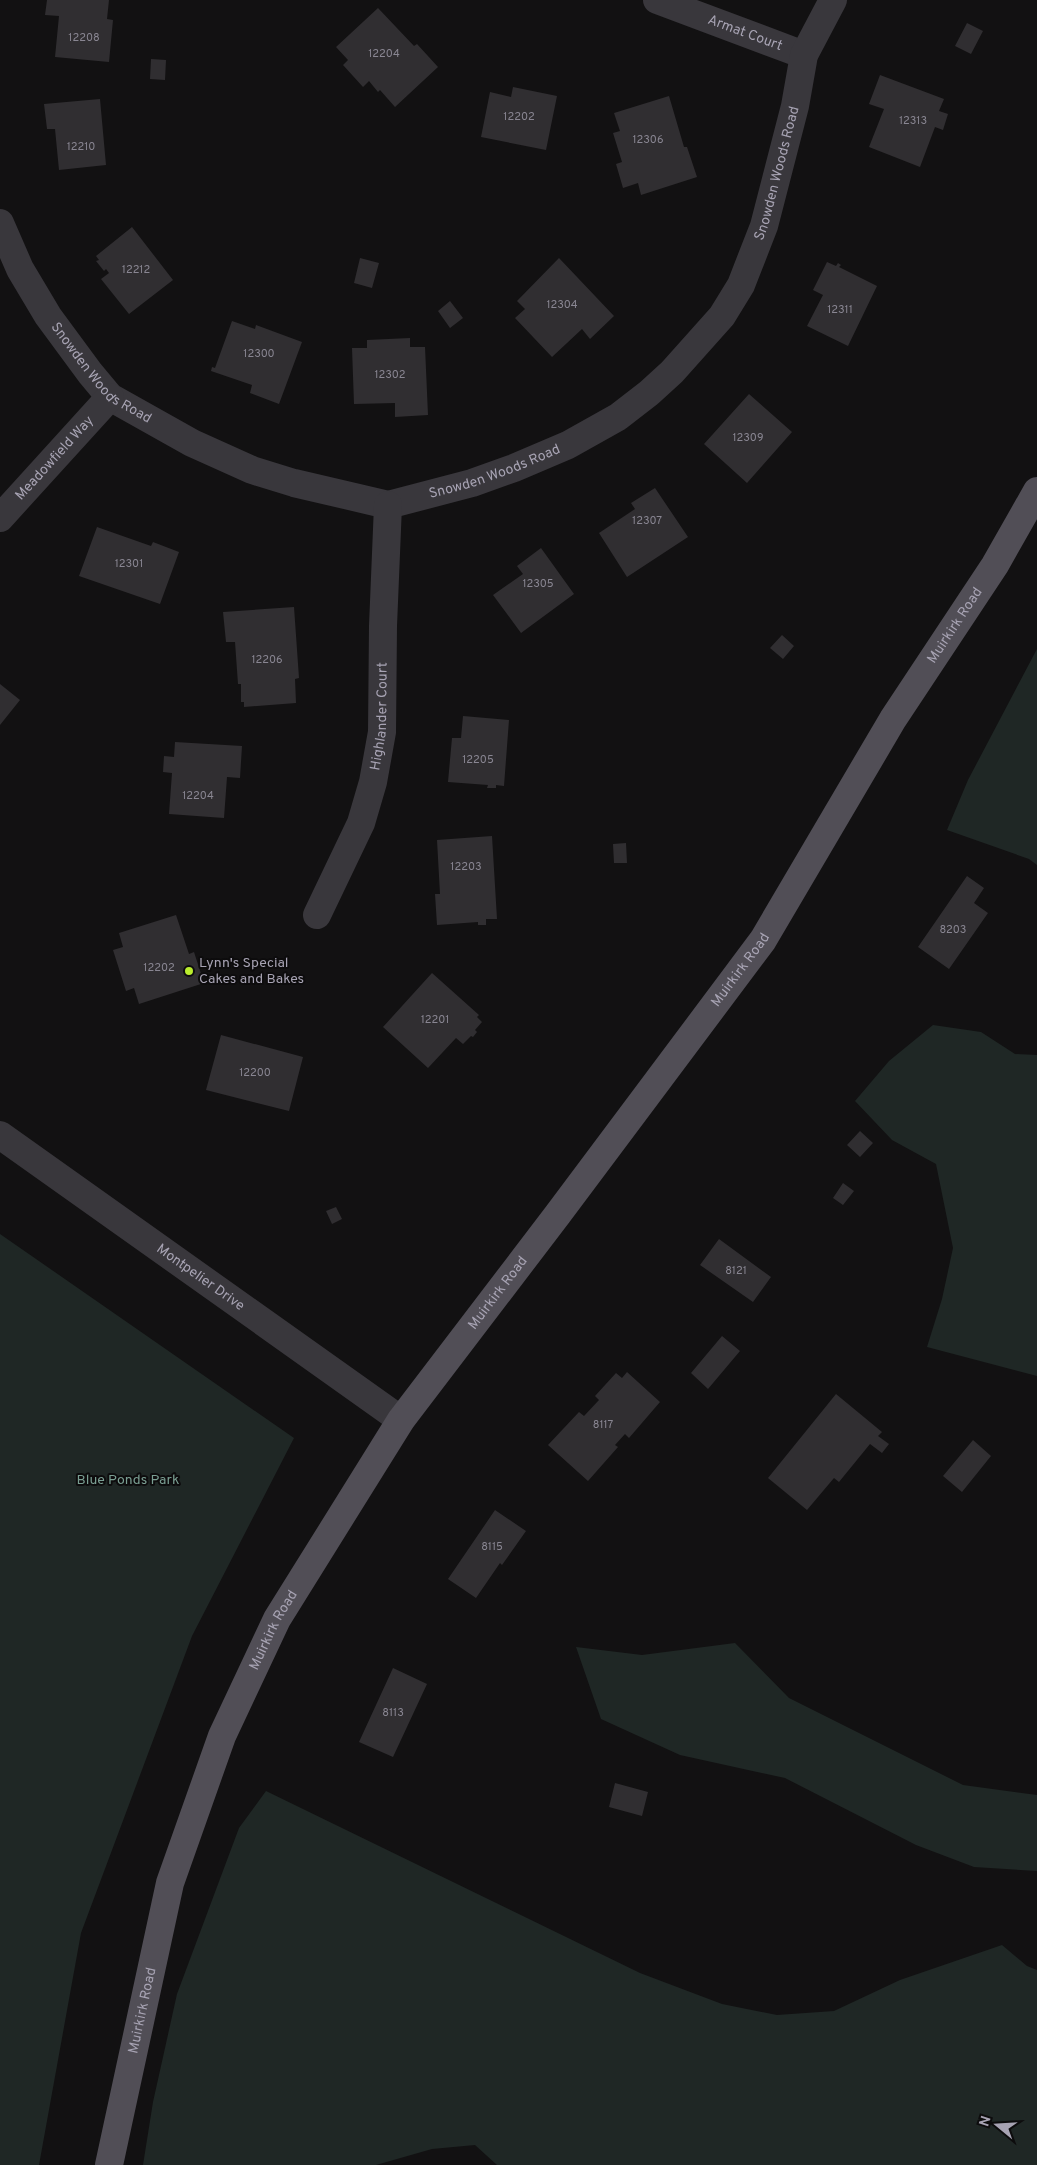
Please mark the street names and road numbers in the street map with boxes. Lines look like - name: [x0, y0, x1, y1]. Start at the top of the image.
- street label: Armat Court: [705, 11, 785, 55]
- street label: Snowden Woods Road: [751, 104, 803, 243]
- street label: Snowden Woods Road: [47, 319, 154, 427]
- street label: Meadowfield Way: [12, 412, 97, 504]
- street label: Snowden Woods Road: [427, 441, 563, 502]
- street label: Muirkirk Road: [924, 584, 986, 667]
- street label: Highlander Court: [367, 662, 391, 772]
- street label: Muirkirk Road: [708, 930, 774, 1010]
- street label: Montpelier Drive: [153, 1240, 248, 1315]
- street label: Muirkirk Road: [465, 1253, 531, 1333]
- street label: Muirkirk Road: [246, 1587, 301, 1673]
- street label: Muirkirk Road: [125, 1966, 160, 2055]

